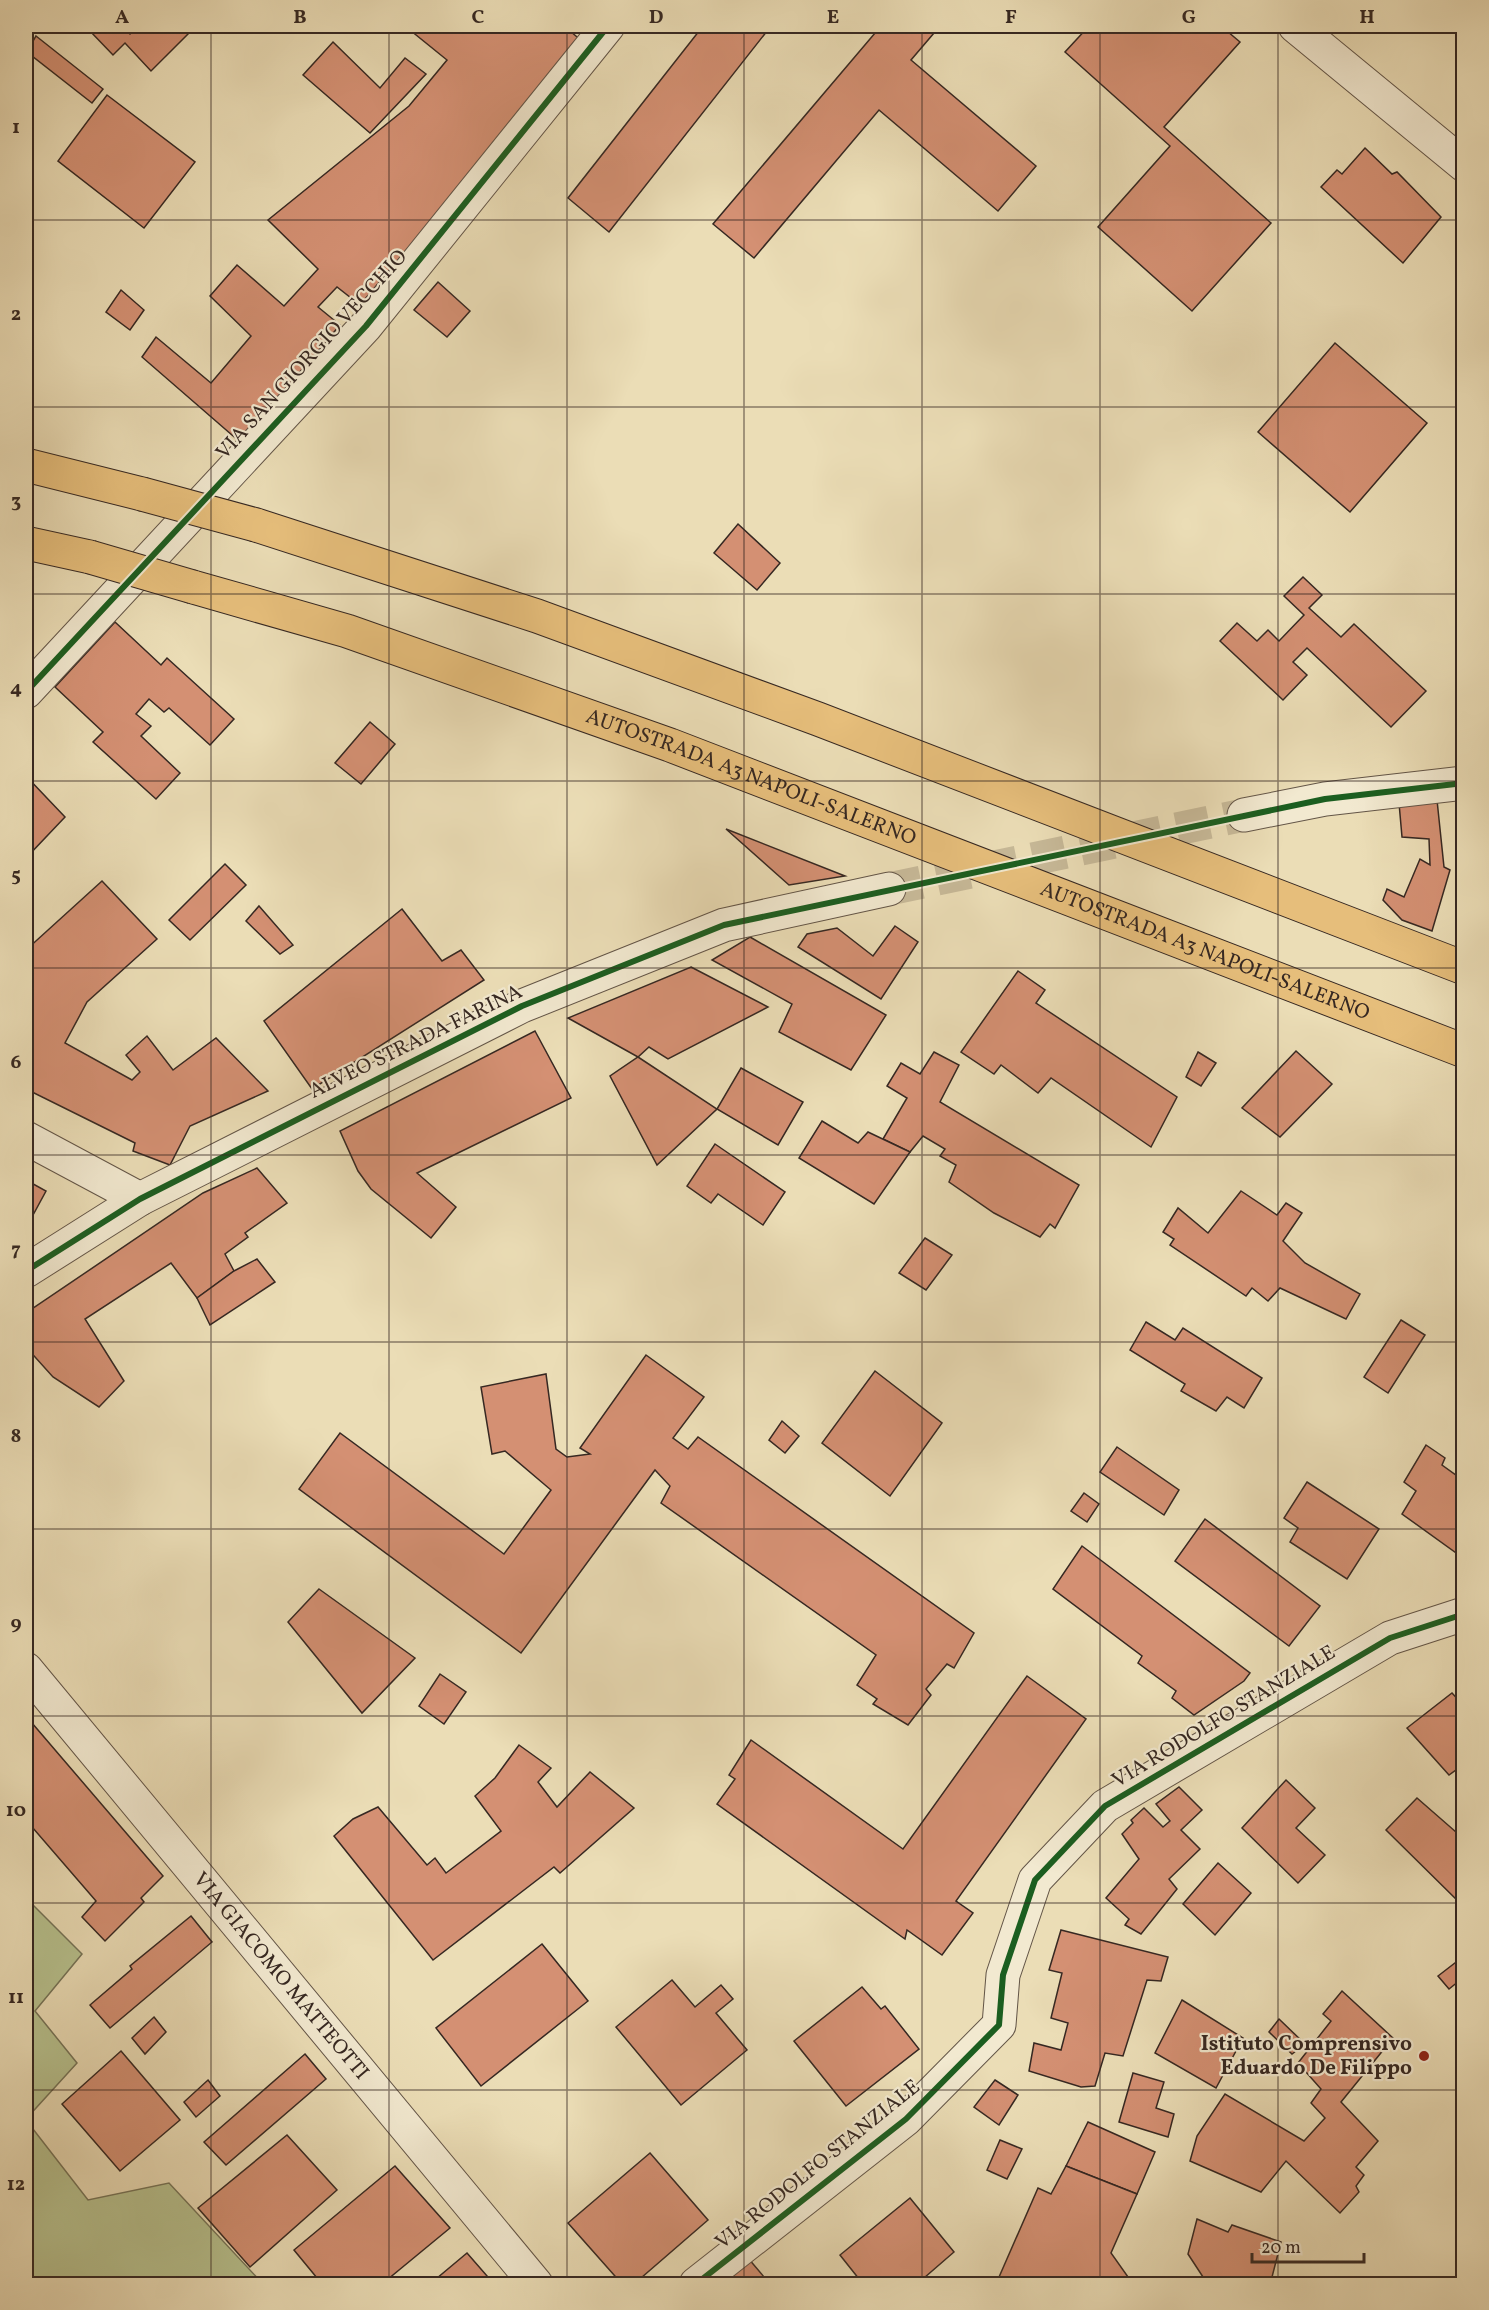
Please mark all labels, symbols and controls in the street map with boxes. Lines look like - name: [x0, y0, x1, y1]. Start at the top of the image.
- text: A: [115, 4, 129, 32]
- text: B: [293, 4, 307, 32]
- text: C: [472, 4, 485, 32]
- text: D: [649, 4, 663, 32]
- text: E: [827, 4, 839, 32]
- text: F: [1005, 4, 1017, 32]
- text: G: [1182, 4, 1196, 32]
- text: H: [1359, 4, 1375, 32]
- text: 1: [12, 114, 20, 142]
- street label: VIA SAN GIORGIO VECCHIO: [210, 244, 414, 466]
- text: 2: [11, 301, 21, 329]
- text: 3: [11, 488, 21, 516]
- text: 4: [10, 675, 22, 703]
- street label: AUTOSTRADA A3 NAPOLI-SALERNO: [582, 702, 920, 853]
- text: 5: [11, 862, 21, 890]
- street label: AUTOSTRADA A3 NAPOLI-SALERNO: [1036, 875, 1374, 1028]
- street label: ALVEO STRADA FARINA: [305, 978, 528, 1106]
- text: 6: [11, 1049, 22, 1077]
- text: 7: [11, 1236, 21, 1264]
- text: 8: [11, 1423, 21, 1451]
- text: 9: [10, 1610, 22, 1638]
- street label: VIA RODOLFO STANZIALE: [1107, 1639, 1341, 1795]
- text: 10: [6, 1797, 26, 1825]
- street label: VIA GIACOMO MATTEOTTI: [186, 1866, 375, 2086]
- text: 11: [8, 1984, 24, 2012]
- place label: Istituto Comprensivo Eduardo De Filippo: [1201, 2030, 1412, 2083]
- marker: Istituto Comprensivo Eduardo De Filippo: [1417, 2049, 1431, 2063]
- street label: VIA RODOLFO STANZIALE: [709, 2073, 927, 2257]
- text: 12: [7, 2171, 25, 2199]
- scale bar: [1252, 2226, 1364, 2264]
- text: 20 m: [1261, 2236, 1301, 2261]

